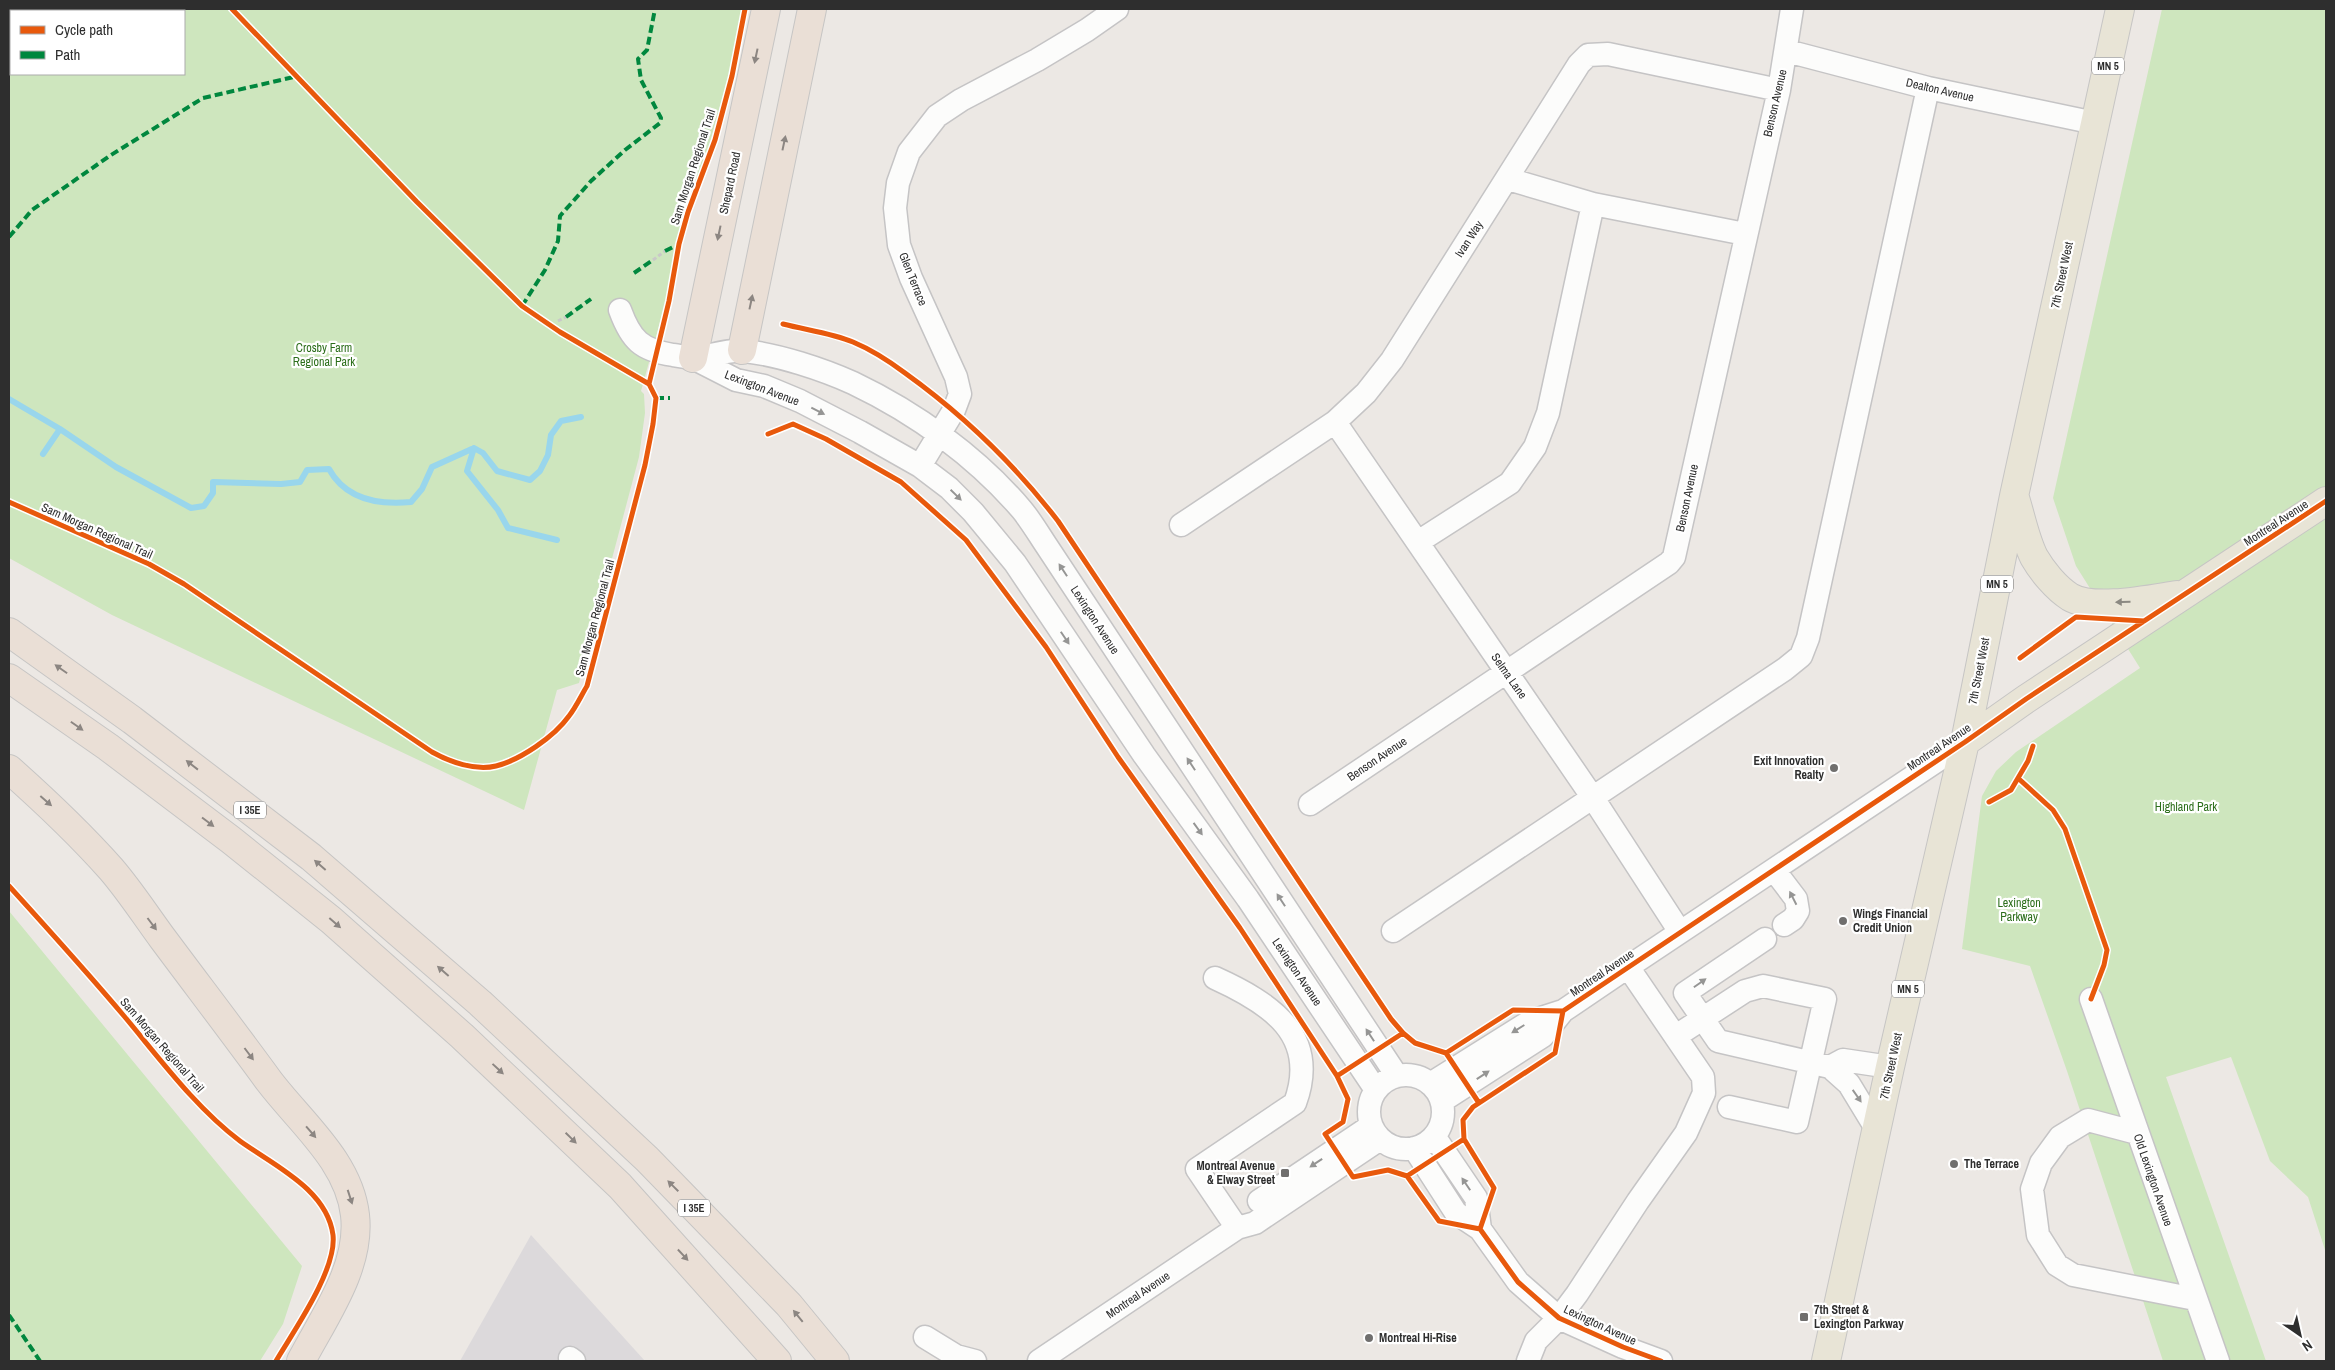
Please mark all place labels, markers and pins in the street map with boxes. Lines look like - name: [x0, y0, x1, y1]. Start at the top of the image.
- place label: Exit Innovation Realty: [1753, 753, 1825, 783]
- marker: Exit Innovation Realty: [1828, 762, 1840, 774]
- place label: Wings Financial Credit Union: [1853, 906, 1928, 936]
- marker: Wings Financial Credit Union: [1837, 915, 1849, 927]
- place label: The Terrace: [1964, 1156, 2020, 1172]
- place label: Montreal Avenue & Elway Street: [1196, 1158, 1276, 1188]
- marker: The Terrace: [1948, 1158, 1960, 1170]
- marker: Montreal Avenue & Elway Street: [1279, 1167, 1291, 1179]
- place label: 7th Street & Lexington Parkway: [1814, 1302, 1904, 1332]
- marker: 7th Street & Lexington Parkway: [1798, 1311, 1810, 1323]
- place label: Montreal Hi-Rise: [1379, 1330, 1457, 1346]
- marker: Montreal Hi-Rise: [1363, 1332, 1375, 1344]

